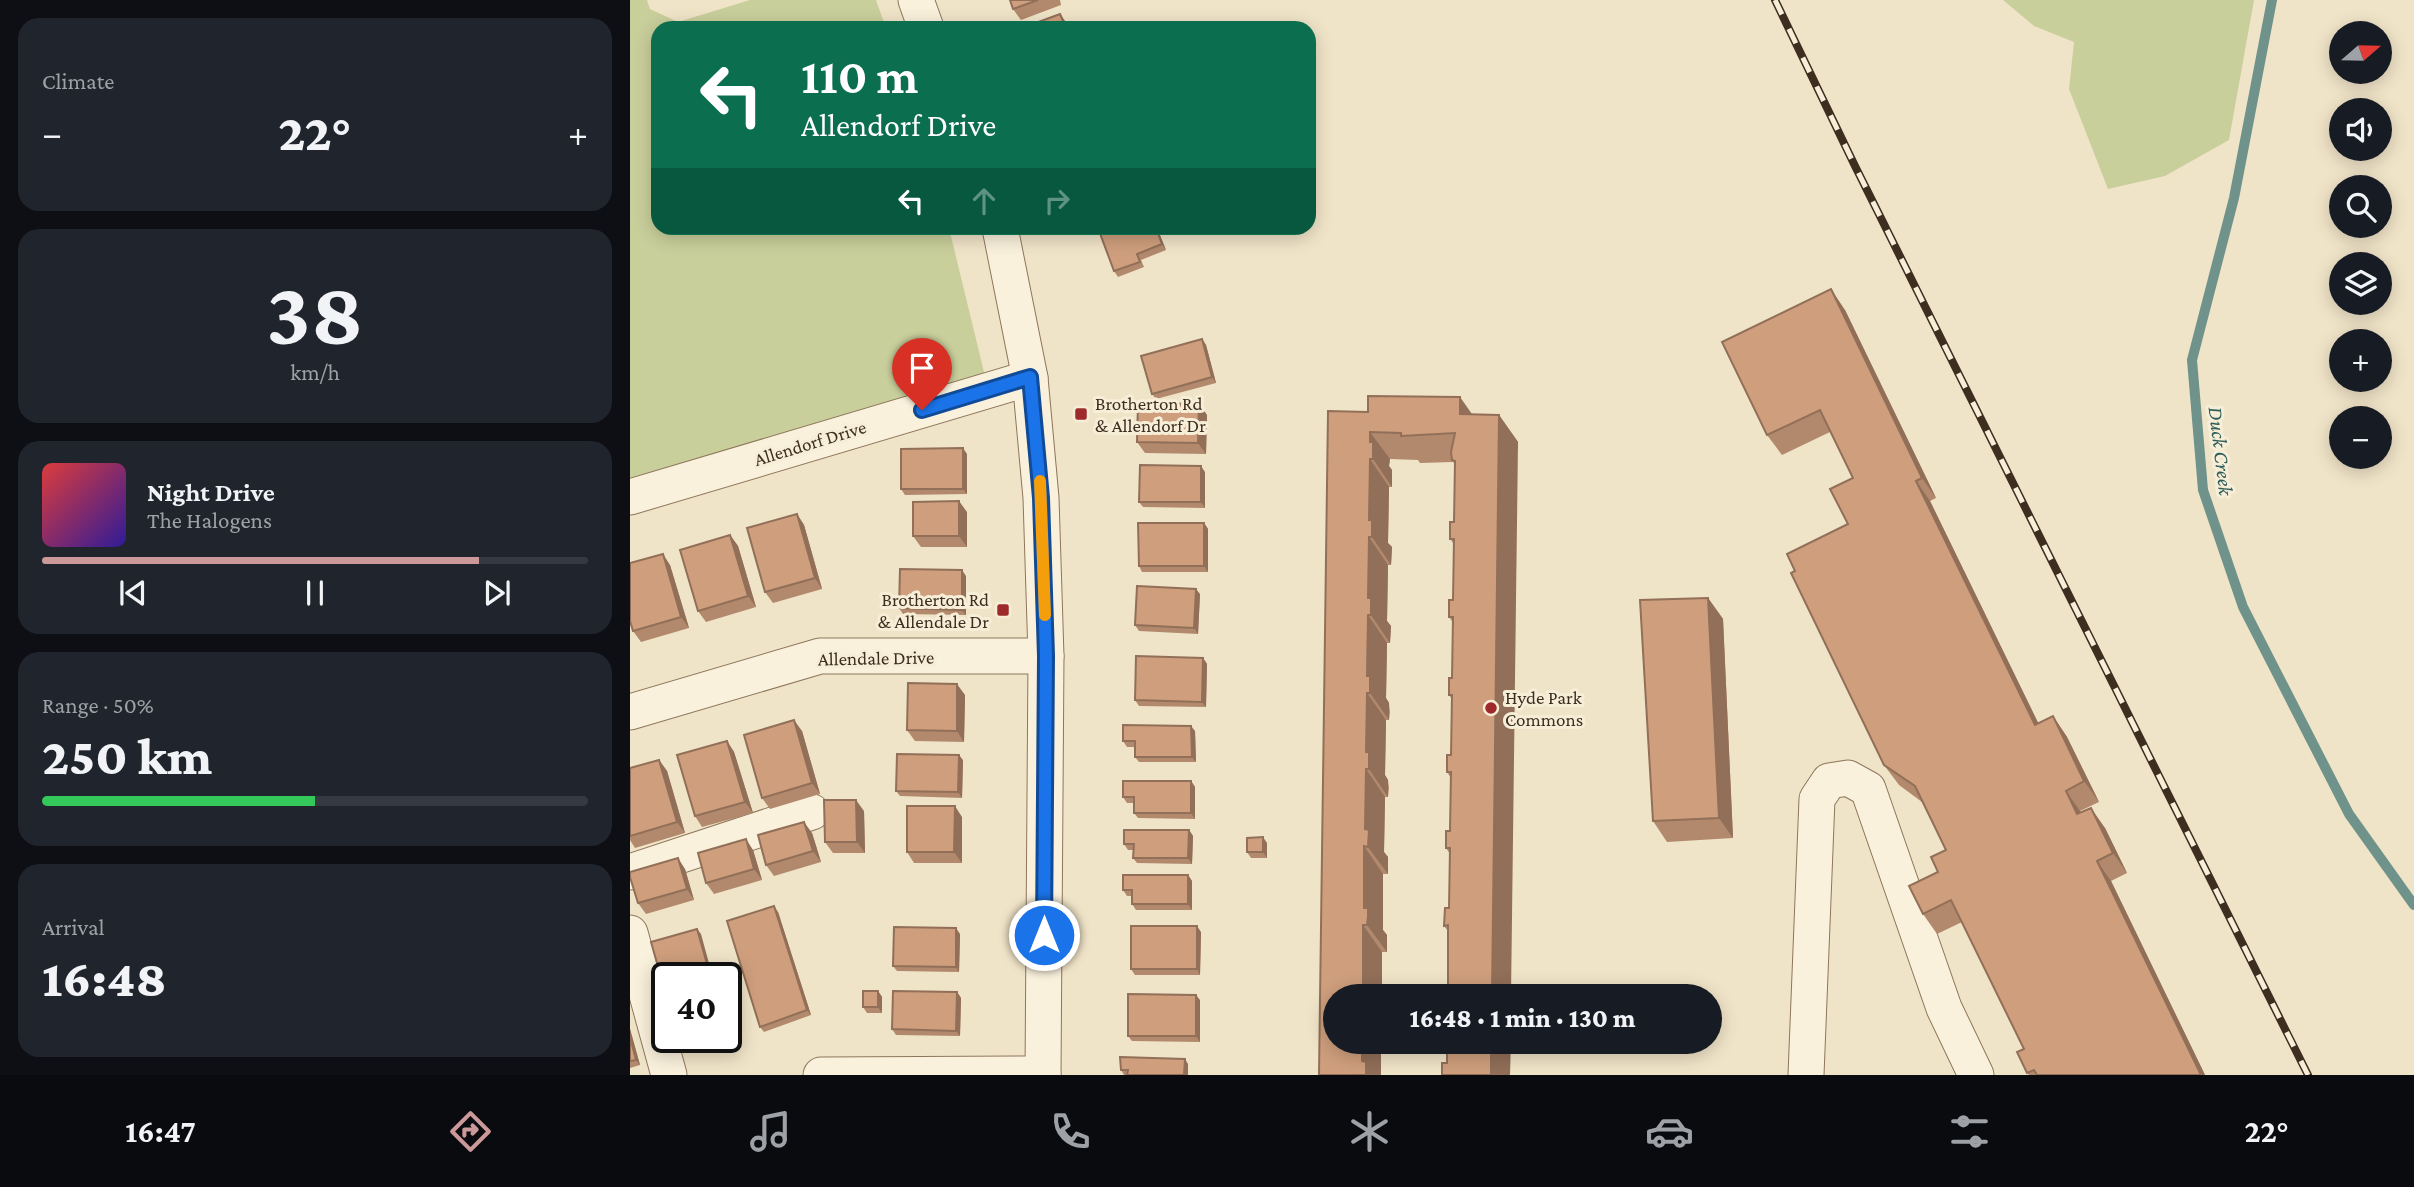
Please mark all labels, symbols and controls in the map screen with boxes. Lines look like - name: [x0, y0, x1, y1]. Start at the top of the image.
- north arrow: [2329, 21, 2392, 84]
- map controls: [2329, 21, 2392, 469]
- icon: left: [686, 49, 777, 140]
- text: 110 m: [801, 49, 918, 104]
- text: Climate: [42, 68, 114, 94]
- button: sound: [2329, 98, 2392, 161]
- text: 22°: [278, 103, 352, 161]
- text: Allendorf Drive: [801, 107, 996, 143]
- text: −: [42, 112, 62, 154]
- text: +: [568, 112, 588, 154]
- button: search: [2329, 175, 2392, 238]
- icon: left: [892, 182, 930, 220]
- icon: ahead: [965, 182, 1003, 220]
- icon: right: [1038, 182, 1076, 220]
- button: layers: [2329, 252, 2392, 315]
- text: 38: [266, 262, 364, 364]
- button: +: [2329, 329, 2392, 392]
- pin: [892, 338, 952, 410]
- icon: arrive: [903, 349, 941, 387]
- text: km/h: [290, 359, 340, 385]
- place label: Brotherton Rd & Allendorf Dr: [1095, 393, 1206, 436]
- water label: Duck Creek: [2204, 405, 2238, 498]
- marker: Brotherton Rd & Allendorf Dr: [1073, 406, 1089, 422]
- button: −: [2329, 406, 2392, 469]
- street label: Allendorf Drive: [751, 416, 869, 470]
- text: Night Drive: [147, 478, 275, 507]
- text: The Halogens: [147, 507, 272, 533]
- icon: previous: [114, 574, 152, 612]
- icon: pause: [296, 574, 334, 612]
- icon: next: [478, 574, 516, 612]
- place label: Brotherton Rd & Allendale Dr: [878, 589, 989, 632]
- marker: Brotherton Rd & Allendale Dr: [995, 602, 1011, 618]
- street label: Allendale Drive: [818, 646, 934, 670]
- place label: Hyde Park Commons: [1505, 687, 1583, 730]
- text: Range · 50%: [42, 692, 154, 718]
- marker: Hyde Park Commons: [1483, 700, 1499, 716]
- text: 250 km: [42, 727, 212, 785]
- position arrow: [1007, 898, 1081, 972]
- text: Arrival: [42, 914, 105, 940]
- text: 16:48: [42, 949, 167, 1007]
- speed limit sign: 40: [651, 962, 742, 1053]
- text: 16:48 · 1 min · 130 m: [1410, 1004, 1635, 1033]
- icon: directions: [446, 1107, 495, 1156]
- icon: music: [746, 1107, 795, 1156]
- icon: phone: [1046, 1107, 1095, 1156]
- icon: climate: [1345, 1107, 1394, 1156]
- icon: car: [1645, 1107, 1694, 1156]
- icon: filters: [1945, 1107, 1994, 1156]
- text: 16:47: [125, 1113, 196, 1149]
- text: 22°: [2245, 1113, 2289, 1149]

